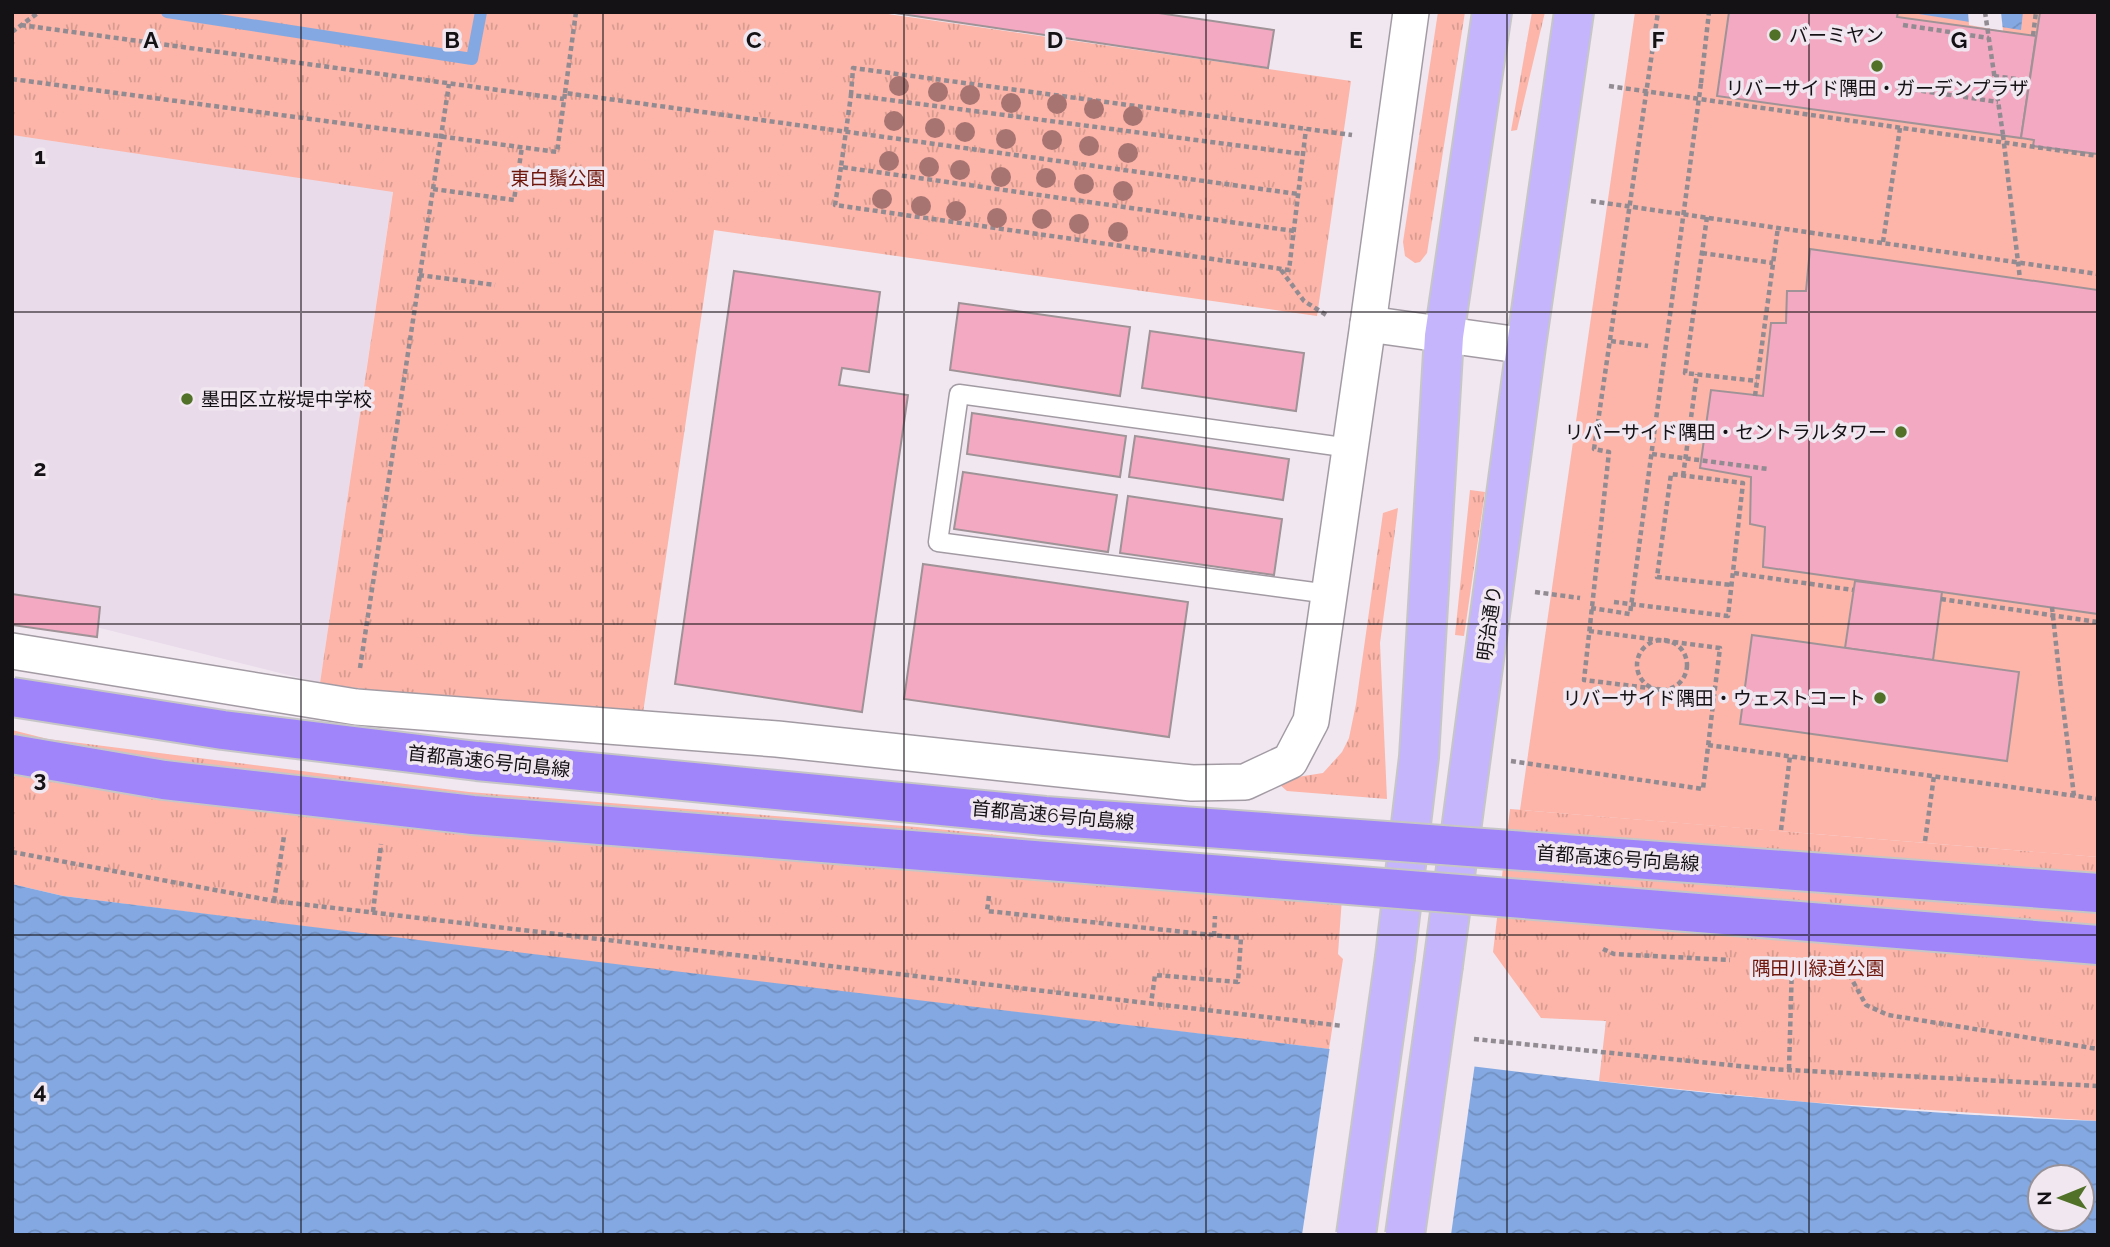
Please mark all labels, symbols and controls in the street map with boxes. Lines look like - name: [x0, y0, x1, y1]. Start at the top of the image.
- place label: バーミヤン: [1789, 24, 1884, 46]
- text: A: [143, 26, 159, 53]
- text: B: [444, 26, 460, 53]
- text: C: [746, 26, 762, 53]
- text: D: [1047, 26, 1063, 53]
- text: E: [1349, 26, 1363, 53]
- text: F: [1651, 26, 1665, 53]
- text: G: [1951, 26, 1967, 53]
- marker: バーミヤン: [1767, 27, 1783, 43]
- marker: リバーサイド隅田・ガーデンプラザ: [1869, 58, 1885, 74]
- place label: リバーサイド隅田・ガーデンプラザ: [1725, 77, 2029, 99]
- text: 1: [34, 142, 46, 169]
- park label: 東白鬚公園: [510, 167, 606, 189]
- place label: 墨田区立桜堤中学校: [201, 388, 372, 410]
- marker: 墨田区立桜堤中学校: [179, 391, 195, 407]
- place label: リバーサイド隅田・セントラルタワー: [1564, 421, 1887, 443]
- marker: リバーサイド隅田・セントラルタワー: [1893, 424, 1909, 440]
- text: 2: [34, 454, 46, 481]
- street label: 明治通り: [1473, 584, 1505, 662]
- place label: リバーサイド隅田・ウェストコート: [1562, 687, 1866, 709]
- marker: リバーサイド隅田・ウェストコート: [1872, 690, 1888, 706]
- street label: 首都高速6号向島線: [407, 742, 571, 780]
- text: 3: [34, 765, 46, 792]
- street label: 首都高速6号向島線: [971, 797, 1135, 833]
- street label: 首都高速6号向島線: [1536, 841, 1700, 875]
- park label: 隅田川緑道公園: [1751, 957, 1885, 979]
- text: 4: [33, 1077, 47, 1104]
- north arrow: [2026, 1163, 2096, 1233]
- text: N: [2033, 1191, 2055, 1206]

